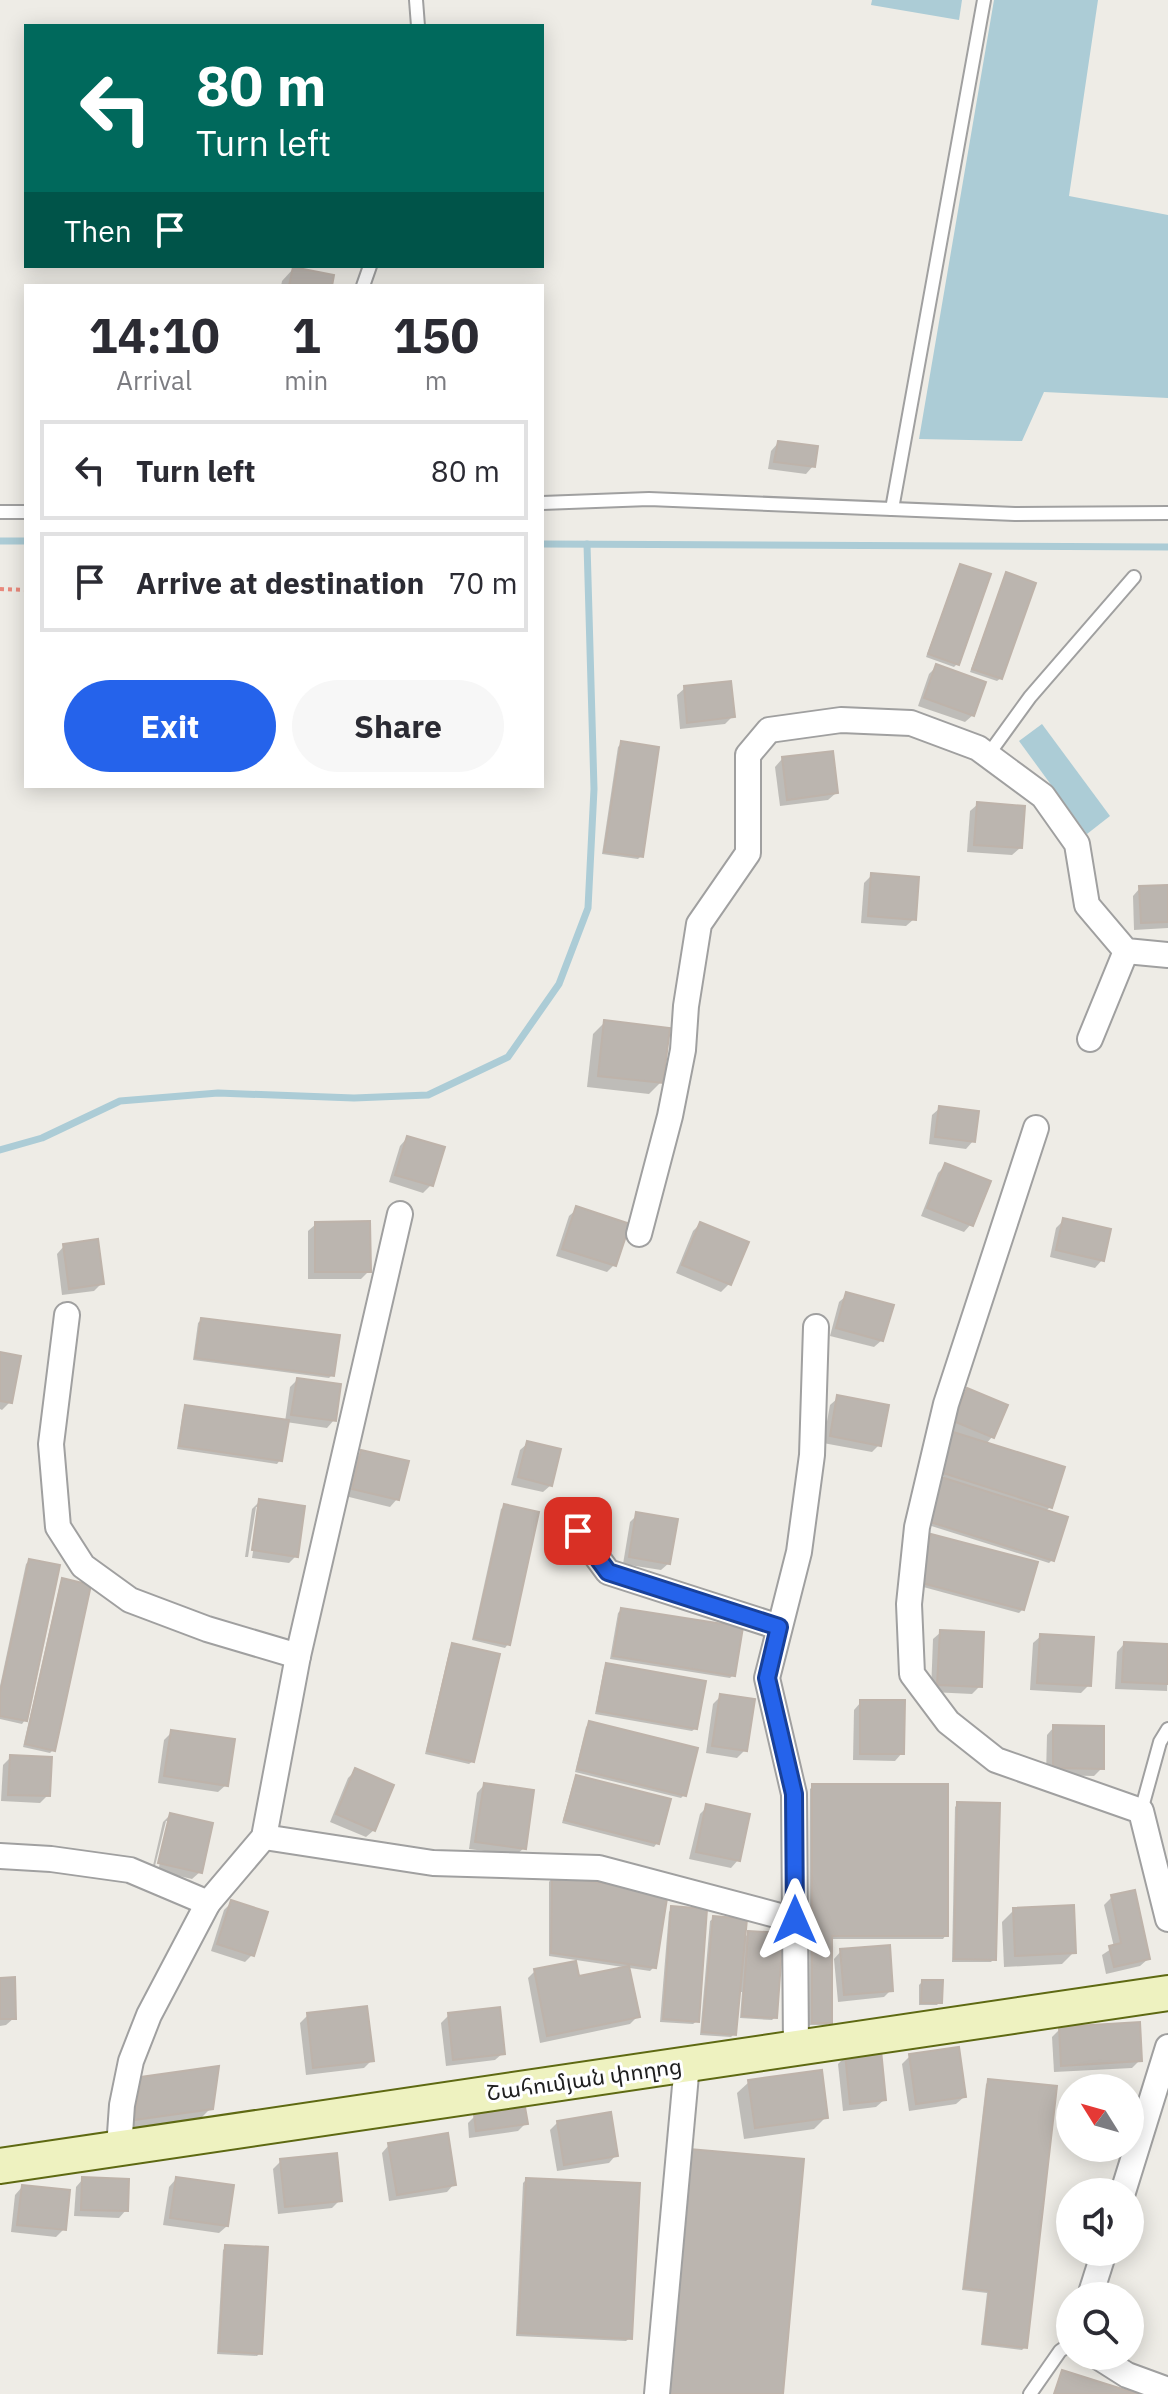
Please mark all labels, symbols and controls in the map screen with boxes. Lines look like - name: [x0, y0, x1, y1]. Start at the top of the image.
- text: 80 m: [196, 49, 326, 121]
- icon: left: [64, 56, 168, 160]
- text: Turn left: [196, 119, 331, 166]
- icon: arrive: [148, 208, 192, 252]
- text: Then: [64, 211, 132, 250]
- text: 14:10: [89, 304, 220, 366]
- text: 1: [292, 304, 321, 366]
- text: 150: [393, 304, 479, 366]
- text: Arrival: [116, 363, 192, 397]
- text: min: [284, 363, 328, 397]
- text: m: [425, 363, 447, 397]
- icon: left: [68, 448, 112, 492]
- text: Turn left: [136, 451, 255, 490]
- text: 80 m: [431, 451, 500, 490]
- icon: arrive: [68, 560, 112, 604]
- text: Arrive at destination: [136, 563, 424, 602]
- text: 70 m: [448, 563, 518, 602]
- button: Exit: [64, 680, 276, 772]
- button: Share: [292, 680, 504, 772]
- pin: [544, 1497, 612, 1565]
- icon: arrive: [556, 1509, 600, 1553]
- position arrow: [753, 1878, 837, 1962]
- street label: Շահումյան փողոց: [484, 2050, 684, 2107]
- north arrow: [1056, 2074, 1144, 2162]
- map controls: [1056, 2074, 1144, 2370]
- button: sound: [1056, 2178, 1144, 2266]
- button: search: [1056, 2282, 1144, 2370]

